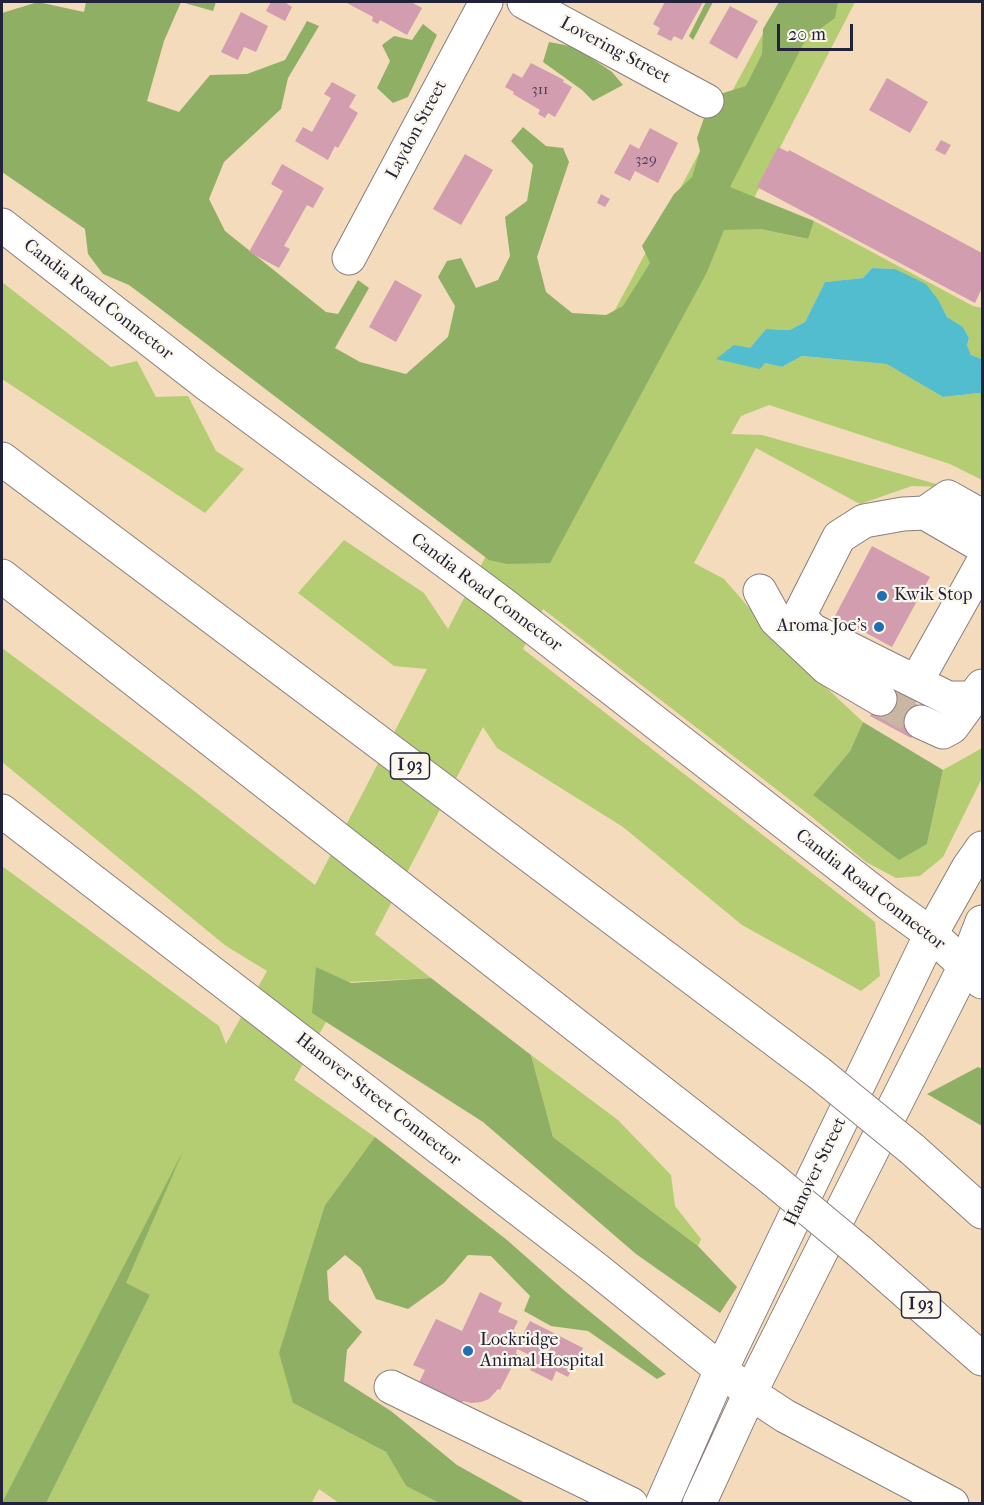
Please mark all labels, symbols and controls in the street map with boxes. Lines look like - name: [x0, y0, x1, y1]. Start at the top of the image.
- scale bar: [780, 12, 856, 50]
- street label: Lovering Street: [556, 13, 674, 89]
- text: 20 m: [788, 24, 826, 45]
- street label: Laydon Street: [382, 77, 452, 183]
- house number: 311: [532, 81, 548, 99]
- house number: 329: [635, 151, 657, 169]
- street label: Candia Road Connector: [19, 235, 177, 365]
- street label: Candia Road Connector: [406, 529, 566, 657]
- place label: Kwik Stop: [894, 585, 972, 607]
- marker: Kwik Stop: [875, 589, 889, 603]
- place label: Aroma Joe's: [777, 616, 867, 638]
- marker: Aroma Joe's: [872, 620, 886, 634]
- road number: I 93: [390, 753, 430, 779]
- street label: Candia Road Connector: [791, 825, 949, 955]
- street label: Hanover Street Connector: [291, 1029, 465, 1171]
- street label: Hanover Street: [780, 1114, 852, 1230]
- road number: I 93: [902, 1292, 940, 1318]
- place label: Lockridge Animal Hospital: [480, 1330, 604, 1372]
- marker: Lockridge Animal Hospital: [461, 1344, 475, 1358]

